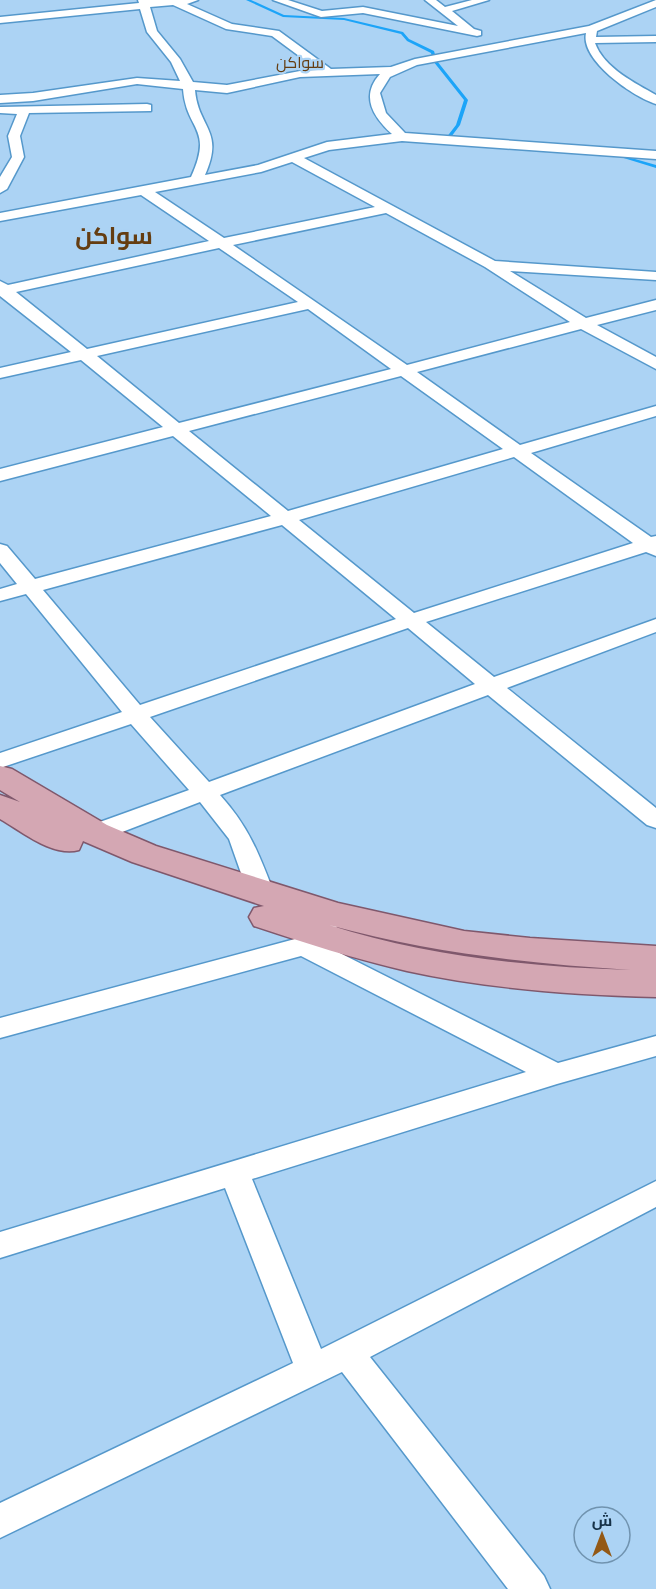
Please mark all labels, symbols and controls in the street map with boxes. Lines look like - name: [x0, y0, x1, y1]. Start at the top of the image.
- district label: سواكن: [276, 51, 324, 74]
- district label: سواكن: [75, 218, 153, 253]
- north arrow: [572, 1505, 632, 1565]
- text: ش: [592, 1509, 612, 1532]

